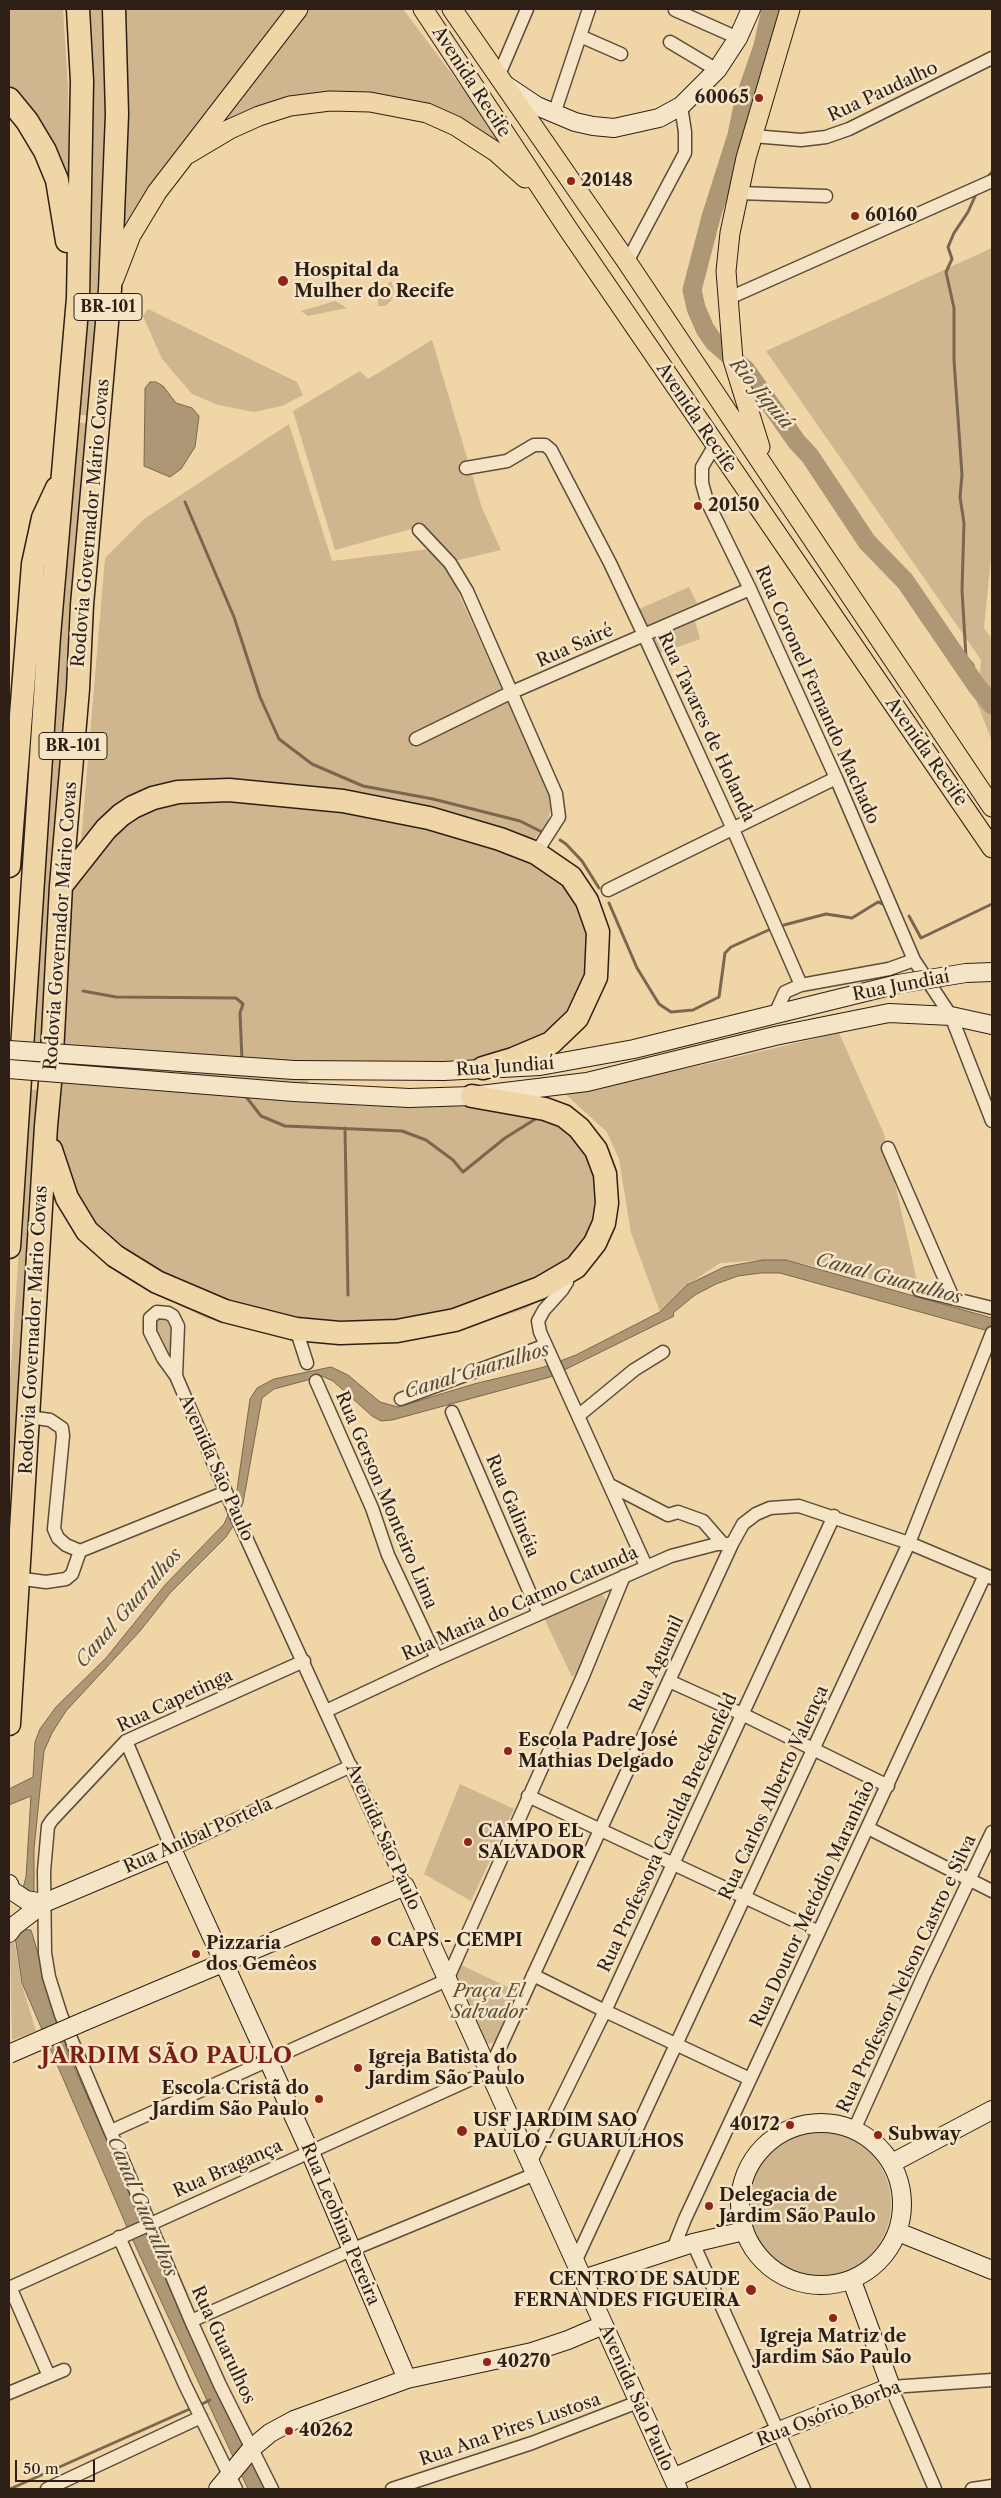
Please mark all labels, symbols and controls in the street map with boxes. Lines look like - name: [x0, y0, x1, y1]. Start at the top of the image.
- street label: Avenida Recife: [427, 22, 515, 142]
- street label: Rua Paudalho: [825, 57, 941, 127]
- place label: 60065: [695, 87, 749, 109]
- marker: 60065: [753, 92, 765, 104]
- place label: 20148: [581, 170, 633, 192]
- marker: 20148: [565, 175, 577, 187]
- place label: 60160: [865, 205, 918, 227]
- marker: 60160: [849, 210, 861, 222]
- place label: Hospital da Mulher do Recife: [294, 260, 454, 302]
- marker: Hospital da Mulher do Recife: [276, 274, 290, 288]
- road number: BR-101: [74, 294, 142, 320]
- water label: Rio Jiquiá: [725, 354, 797, 434]
- street label: Avenida Recife: [651, 359, 741, 477]
- street label: Rodovia Governador Mário Covas: [68, 378, 114, 668]
- place label: 20150: [708, 495, 760, 517]
- marker: 20150: [692, 500, 704, 512]
- street label: Rua Coronel Fernando Machado: [750, 562, 884, 828]
- street label: Rua Sairé: [533, 620, 617, 672]
- street label: Rua Tavares de Holanda: [653, 629, 759, 825]
- street label: Avenida Recife: [880, 693, 972, 811]
- road number: BR-101: [39, 732, 107, 759]
- street label: Rodovia Governador Mário Covas: [40, 781, 82, 1071]
- street label: Rua Jundiaí: [851, 966, 951, 1006]
- street label: Rua Jundiaí: [455, 1053, 555, 1081]
- street label: Rodovia Governador Mário Covas: [16, 1185, 52, 1475]
- water label: Canal Guarulhos: [813, 1248, 965, 1310]
- water label: Canal Guarulhos: [402, 1338, 552, 1404]
- street label: Rua Gerson Monteiro Lima: [330, 1388, 442, 1612]
- street label: Avenida São Paulo: [174, 1391, 258, 1545]
- street label: Rua Galinéia: [481, 1451, 543, 1561]
- street label: Rua Maria do Carmo Catunda: [399, 1542, 641, 1666]
- water label: Canal Guarulhos: [71, 1544, 187, 1672]
- street label: Rua Aguanil: [625, 1612, 689, 1716]
- street label: Rua Capetinga: [114, 1665, 236, 1737]
- street label: Rua Carlos Alberto Valença: [715, 1682, 833, 1904]
- street label: Rua Professora Cacilda Breckenfeld: [594, 1690, 742, 1976]
- place label: Escola Padre José Mathias Delgado: [518, 1730, 678, 1772]
- marker: Escola Padre José Mathias Delgado: [502, 1745, 514, 1757]
- street label: Avenida São Paulo: [341, 1760, 425, 1914]
- street label: Rua Doutor Metódio Maranhão: [746, 1777, 880, 2031]
- street label: Rua Aníbal Portela: [120, 1794, 276, 1878]
- place label: CAMPO EL SALVADOR: [478, 1821, 585, 1864]
- street label: Rua Professor Nelson Castro e Silva: [833, 1831, 981, 2117]
- marker: CAMPO EL SALVADOR: [462, 1836, 474, 1848]
- place label: CAPS - CEMPI: [387, 1930, 523, 1952]
- place label: Pizzaria dos Gemêos: [206, 1933, 317, 1976]
- marker: CAPS - CEMPI: [369, 1934, 383, 1948]
- marker: Pizzaria dos Gemêos: [190, 1948, 202, 1960]
- park label: Praça El Salvador: [451, 1981, 527, 2024]
- district label: JARDIM SÃO PAULO: [39, 2044, 295, 2070]
- place label: Igreja Batista do Jardim São Paulo: [368, 2047, 525, 2090]
- marker: Igreja Batista do Jardim São Paulo: [352, 2062, 364, 2074]
- place label: Escola Cristã do Jardim São Paulo: [152, 2078, 309, 2120]
- marker: Escola Cristã do Jardim São Paulo: [313, 2093, 325, 2105]
- place label: USF JARDIM SAO PAULO - GUARULHOS: [473, 2110, 684, 2152]
- place label: 40172: [730, 2114, 780, 2136]
- marker: 40172: [784, 2119, 796, 2131]
- marker: USF JARDIM SAO PAULO - GUARULHOS: [455, 2124, 469, 2138]
- place label: Subway: [888, 2124, 961, 2146]
- marker: Subway: [872, 2129, 884, 2141]
- water label: Canal Guarulhos: [102, 2133, 182, 2281]
- street label: Rua Bragança: [170, 2135, 286, 2203]
- street label: Rua Leobina Pereira: [296, 2139, 384, 2309]
- place label: Delegacia de Jardim São Paulo: [719, 2185, 876, 2228]
- marker: Delegacia de Jardim São Paulo: [703, 2200, 715, 2212]
- place label: CENTRO DE SAUDE FERNANDES FIGUEIRA: [514, 2269, 740, 2312]
- street label: Rua Guarulhos: [186, 2283, 260, 2407]
- marker: CENTRO DE SAUDE FERNANDES FIGUEIRA: [744, 2283, 758, 2297]
- marker: Igreja Matriz de Jardim São Paulo: [827, 2312, 839, 2324]
- street label: Avenida São Paulo: [594, 2321, 678, 2475]
- place label: Igreja Matriz de Jardim São Paulo: [755, 2326, 911, 2368]
- place label: 40270: [497, 2351, 551, 2373]
- marker: 40270: [481, 2356, 493, 2368]
- street label: Rua Osório Borba: [754, 2377, 904, 2451]
- street label: Rua Ana Pires Lustosa: [417, 2389, 603, 2471]
- place label: 40262: [299, 2420, 353, 2442]
- marker: 40262: [283, 2425, 295, 2437]
- scale bar: [18, 2450, 98, 2482]
- text: 50 m: [23, 2459, 59, 2478]

